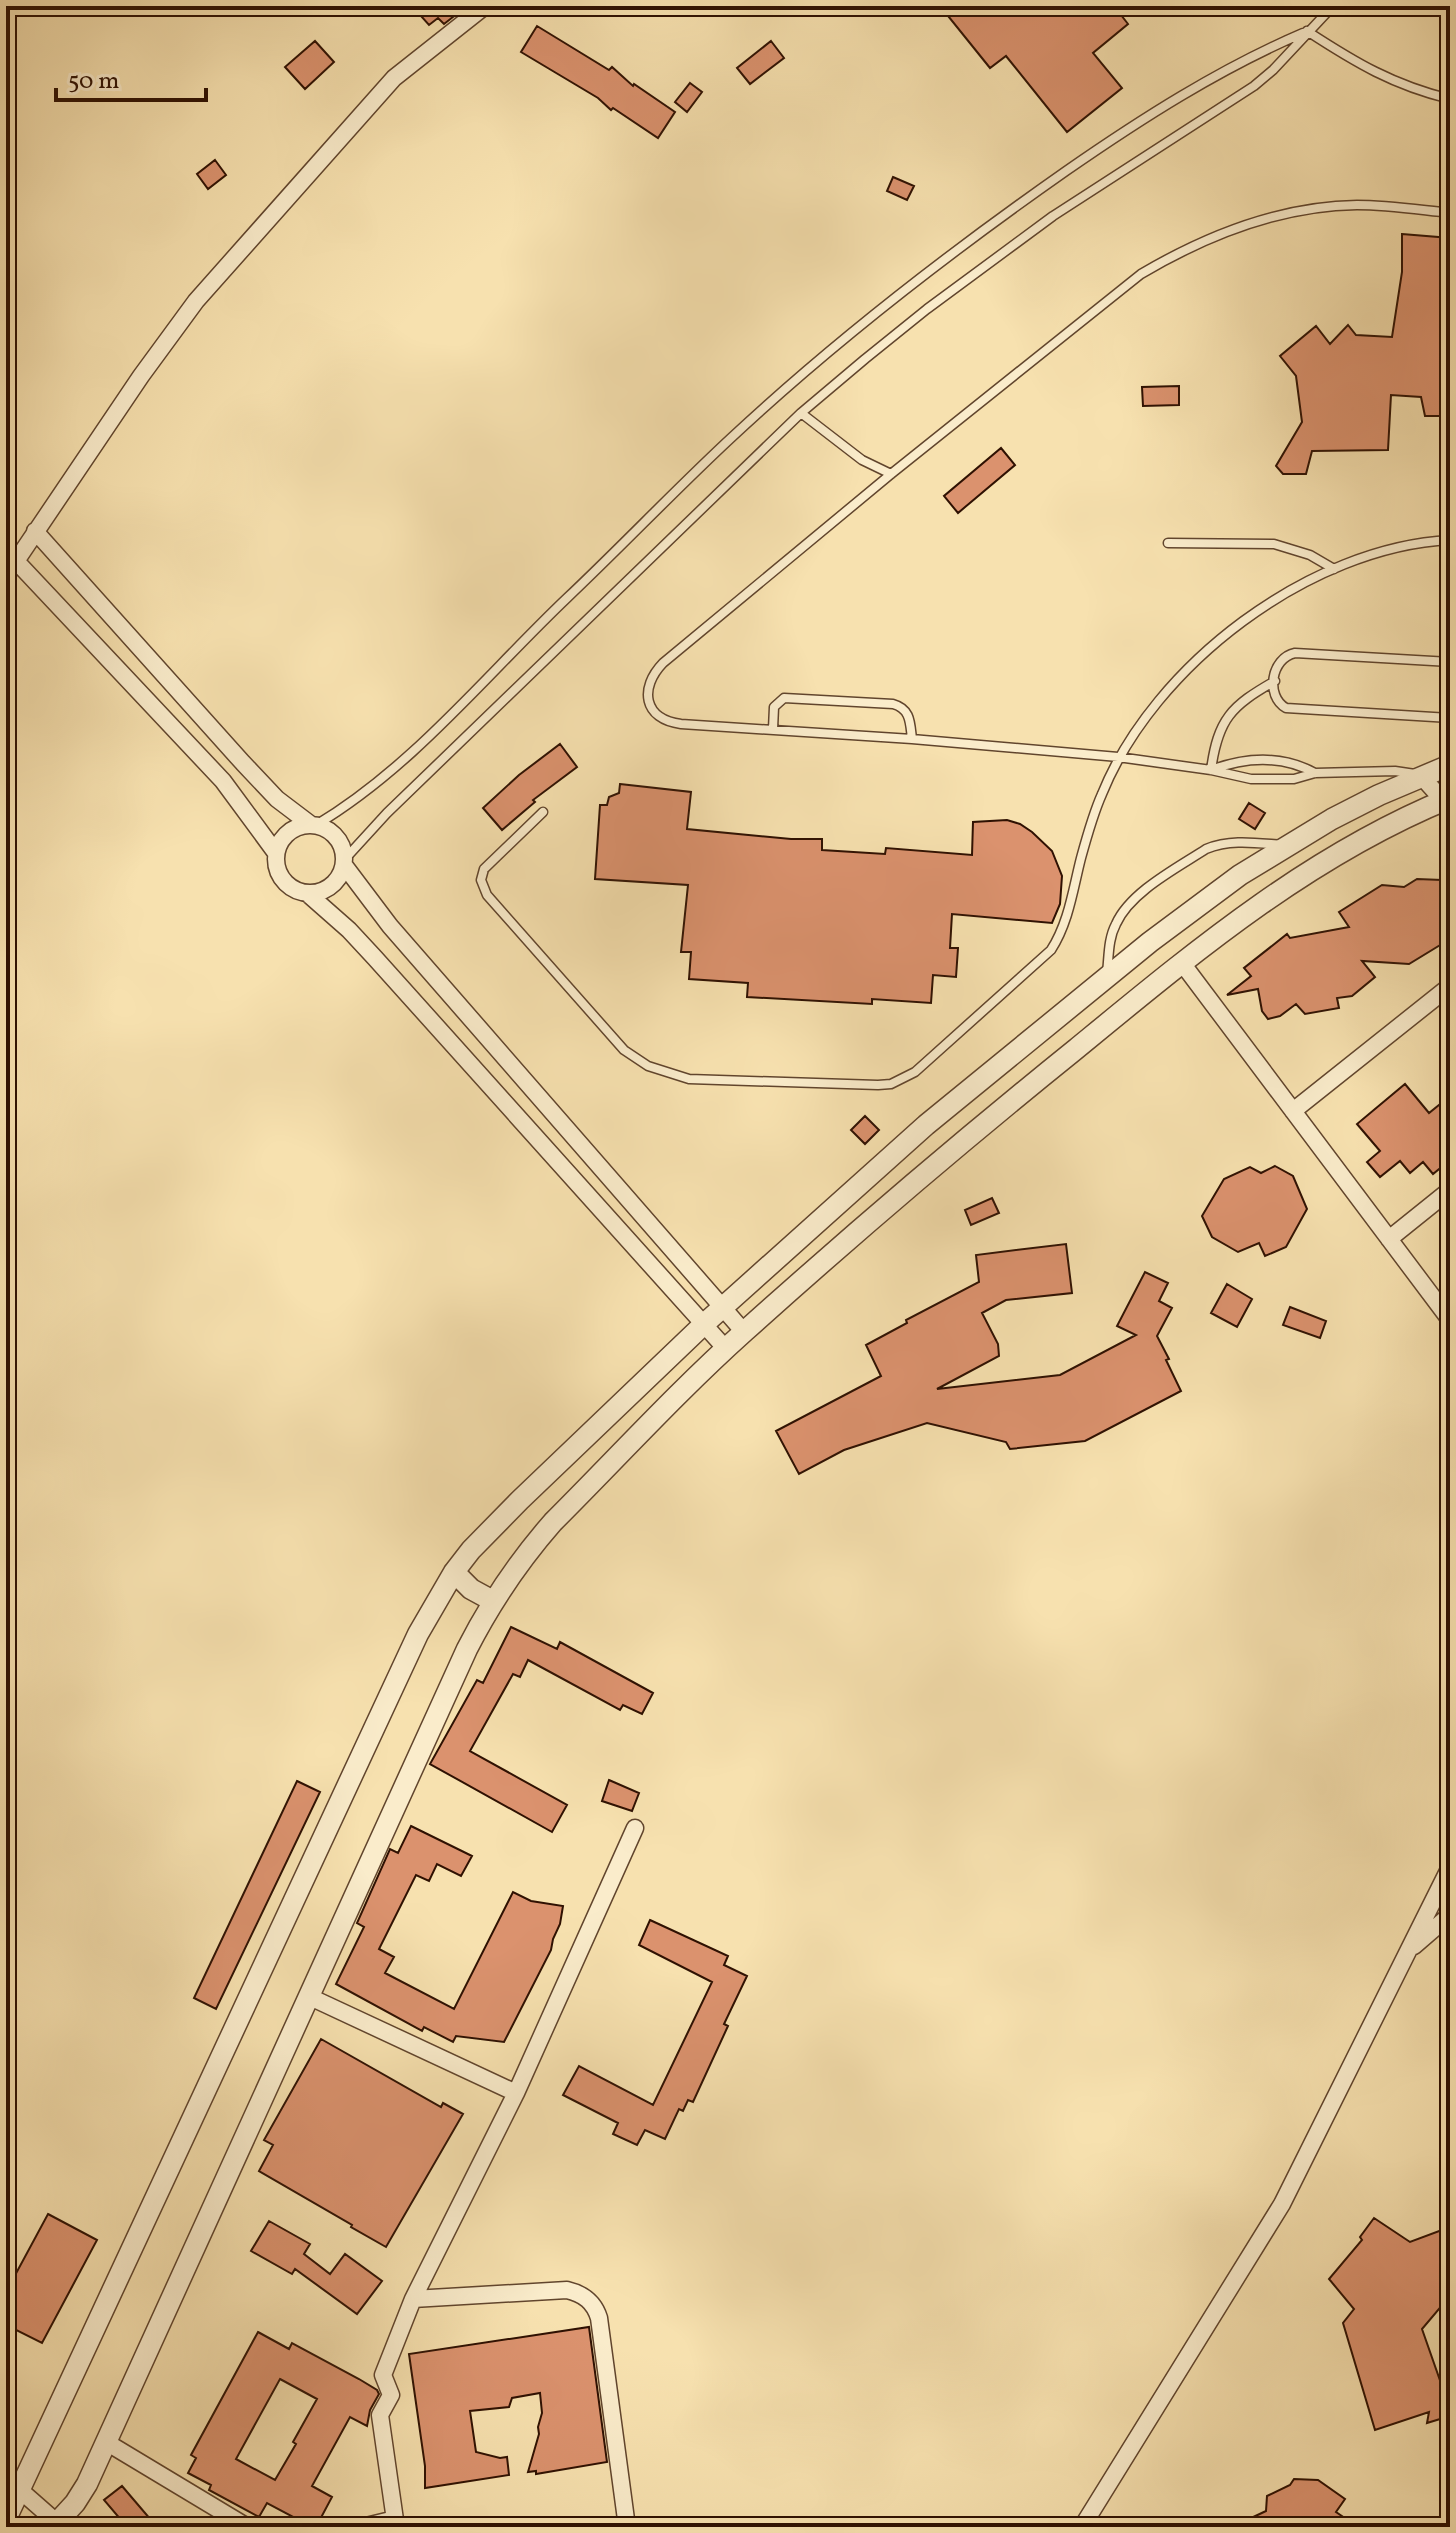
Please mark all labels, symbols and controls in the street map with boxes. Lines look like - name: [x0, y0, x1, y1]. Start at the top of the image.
- scale bar: [56, 52, 206, 102]
- text: 50 m: [68, 65, 120, 99]

